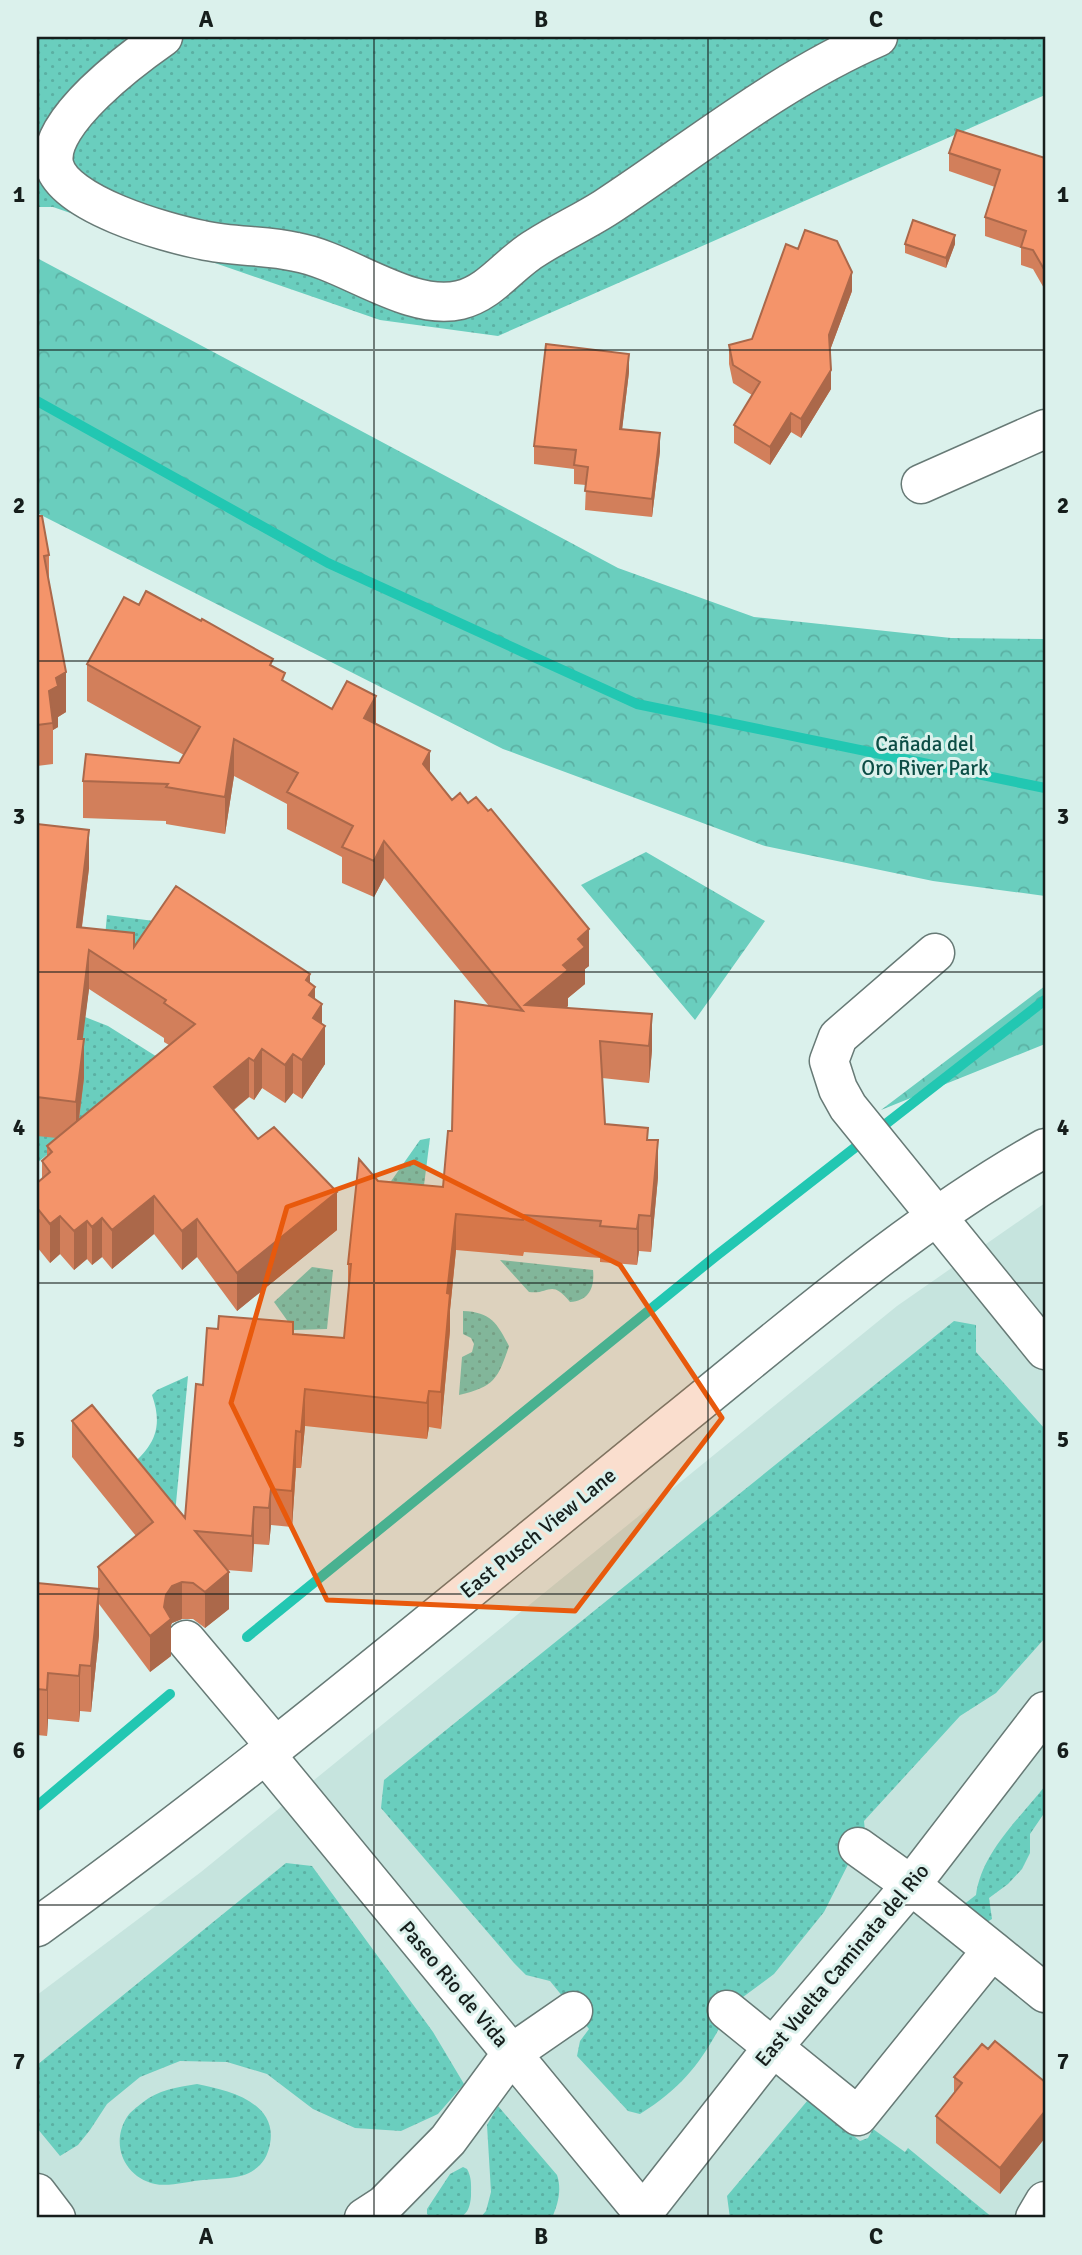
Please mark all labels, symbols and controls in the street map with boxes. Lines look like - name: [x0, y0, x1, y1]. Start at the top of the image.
- text: A: [199, 5, 214, 34]
- text: B: [534, 5, 548, 34]
- text: C: [869, 5, 883, 34]
- text: 1: [13, 180, 25, 209]
- text: 1: [1057, 180, 1069, 209]
- text: 2: [13, 491, 25, 520]
- text: 2: [1057, 491, 1069, 520]
- park label: Cañada del Oro River Park: [861, 731, 989, 781]
- text: 3: [13, 802, 25, 831]
- text: 3: [1057, 802, 1069, 831]
- text: 4: [13, 1113, 25, 1142]
- text: 4: [1057, 1113, 1069, 1142]
- text: 5: [13, 1425, 25, 1454]
- text: 5: [1057, 1425, 1069, 1454]
- street label: East Pusch View Lane: [455, 1462, 621, 1604]
- text: 6: [13, 1736, 25, 1765]
- text: 6: [1057, 1736, 1069, 1765]
- street label: East Vuelta Caminata del Rio: [749, 1858, 935, 2072]
- street label: Paseo Rio de Vida: [394, 1916, 514, 2052]
- text: 7: [13, 2047, 25, 2076]
- text: 7: [1057, 2047, 1069, 2076]
- text: A: [199, 2222, 214, 2251]
- text: B: [534, 2222, 548, 2251]
- text: C: [869, 2222, 883, 2251]

